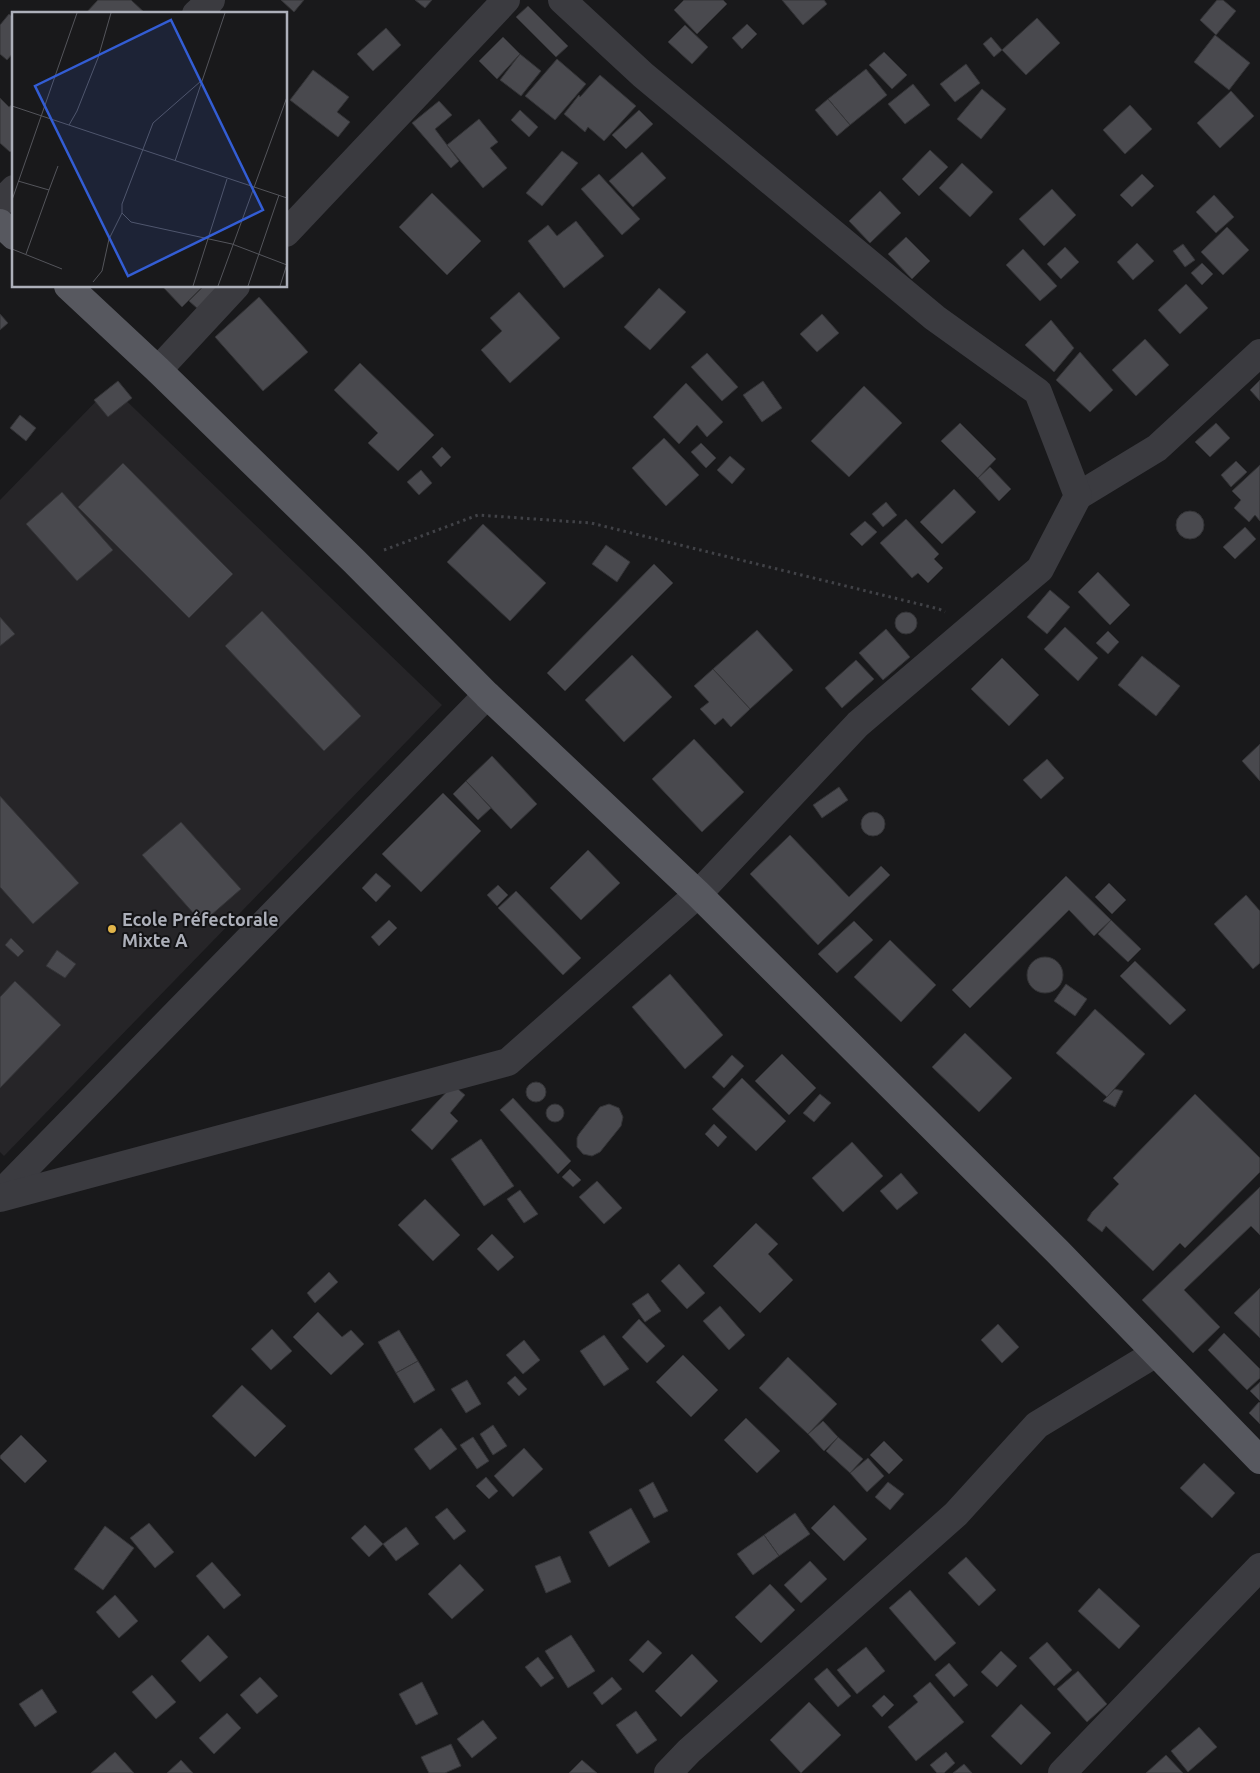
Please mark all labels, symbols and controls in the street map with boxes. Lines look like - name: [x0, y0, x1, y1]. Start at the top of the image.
- inset map: [12, 12, 288, 288]
- place label: Ecole Préfectorale Mixte A: [122, 909, 279, 950]
- marker: Ecole Préfectorale Mixte A: [106, 923, 118, 935]

